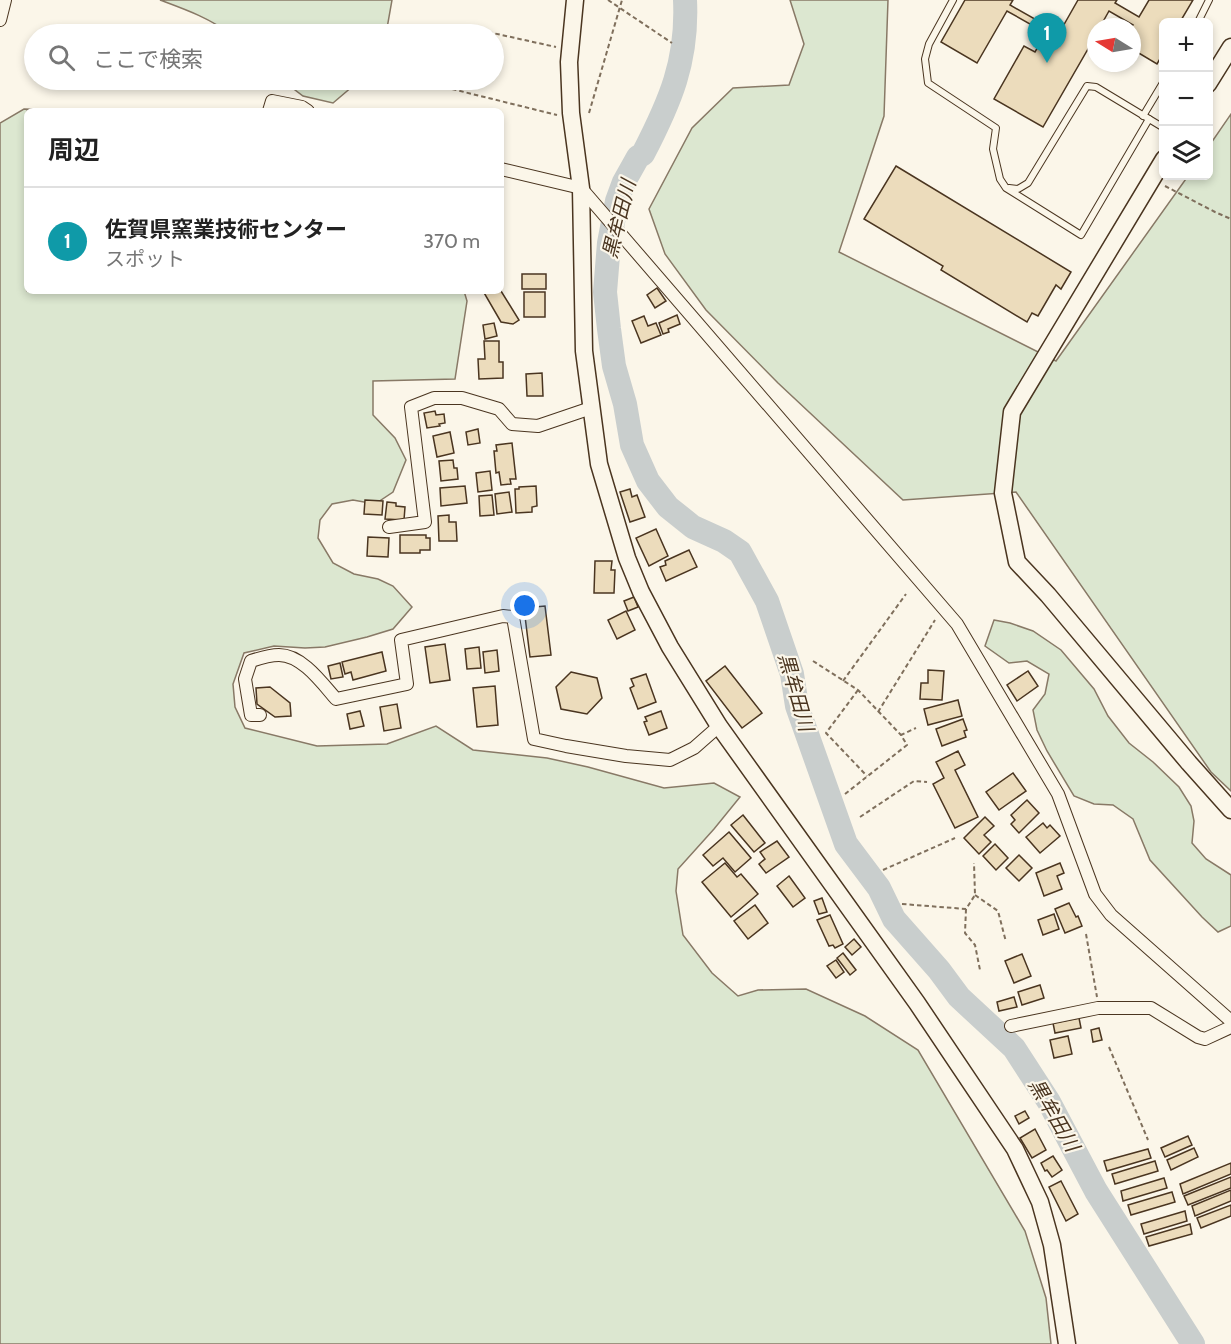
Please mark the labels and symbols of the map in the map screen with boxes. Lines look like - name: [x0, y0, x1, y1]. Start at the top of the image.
- pin: 1: [1028, 14, 1066, 63]
- north arrow: [1087, 18, 1141, 72]
- water label: 黒牟田川: [598, 175, 641, 261]
- your location: [510, 591, 539, 620]
- water label: 黒牟田川: [773, 650, 819, 736]
- water label: 黒牟田川: [1024, 1074, 1085, 1157]

